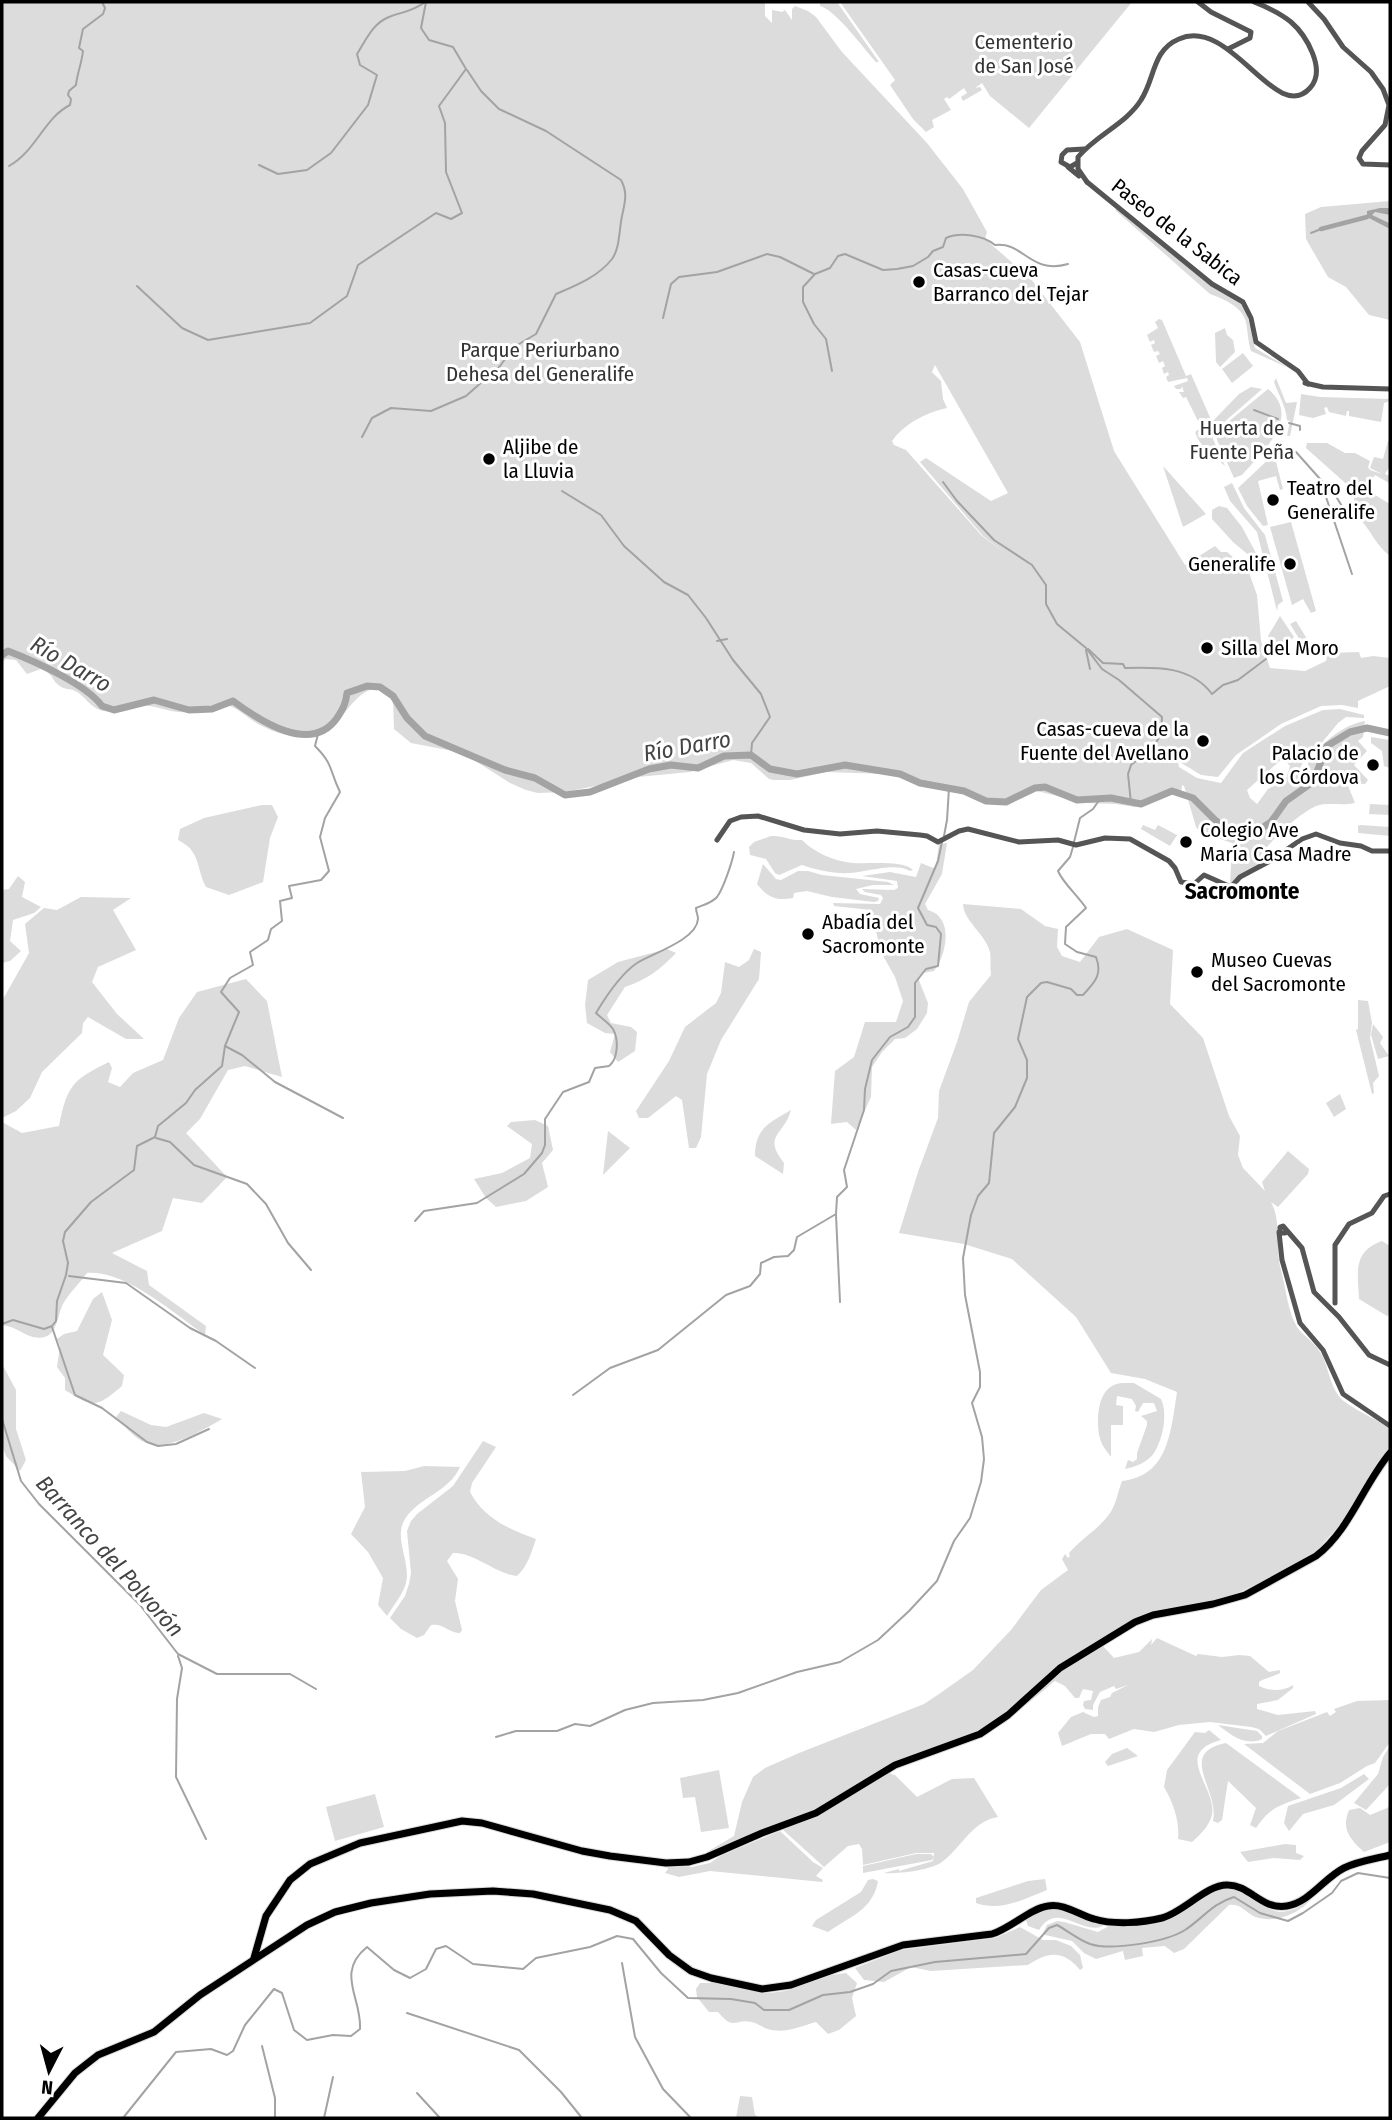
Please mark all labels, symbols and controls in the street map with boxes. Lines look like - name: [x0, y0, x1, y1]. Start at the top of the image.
- park label: Cementerio de San José: [974, 29, 1074, 79]
- street label: Paseo de la Sabica: [1106, 173, 1248, 291]
- place label: Casas-cueva Barranco del Tejar: [933, 257, 1089, 307]
- marker: Casas-cueva Barranco del Tejar: [911, 274, 927, 290]
- park label: Parque Periurbano Dehesa del Generalife: [446, 337, 634, 387]
- park label: Huerta de Fuente Peña: [1190, 415, 1294, 465]
- place label: Aljibe de la Lluvia: [503, 434, 578, 484]
- marker: Aljibe de la Lluvia: [481, 451, 497, 467]
- place label: Teatro del Generalife: [1287, 475, 1375, 525]
- marker: Teatro del Generalife: [1265, 492, 1281, 508]
- place label: Generalife: [1188, 551, 1276, 577]
- marker: Generalife: [1282, 556, 1298, 572]
- water label: Río Darro: [26, 630, 116, 698]
- place label: Silla del Moro: [1221, 635, 1339, 661]
- marker: Silla del Moro: [1199, 640, 1215, 656]
- place label: Casas-cueva de la Fuente del Avellano: [1020, 716, 1189, 766]
- water label: Río Darro: [641, 725, 733, 767]
- marker: Casas-cueva de la Fuente del Avellano: [1195, 733, 1211, 749]
- place label: Palacio de los Córdova: [1259, 740, 1359, 790]
- marker: Palacio de los Córdova: [1365, 757, 1381, 773]
- place label: Colegio Ave María Casa Madre: [1200, 817, 1351, 867]
- marker: Colegio Ave María Casa Madre: [1178, 834, 1194, 850]
- district label: Sacromonte: [1185, 877, 1300, 905]
- place label: Abadía del Sacromonte: [822, 909, 925, 959]
- marker: Abadía del Sacromonte: [800, 926, 816, 942]
- place label: Museo Cuevas del Sacromonte: [1211, 947, 1346, 997]
- marker: Museo Cuevas del Sacromonte: [1189, 964, 1205, 980]
- water label: Barranco del Polvorón: [30, 1470, 190, 1642]
- north arrow: [14, 2036, 84, 2106]
- text: N: [40, 2075, 54, 2099]

